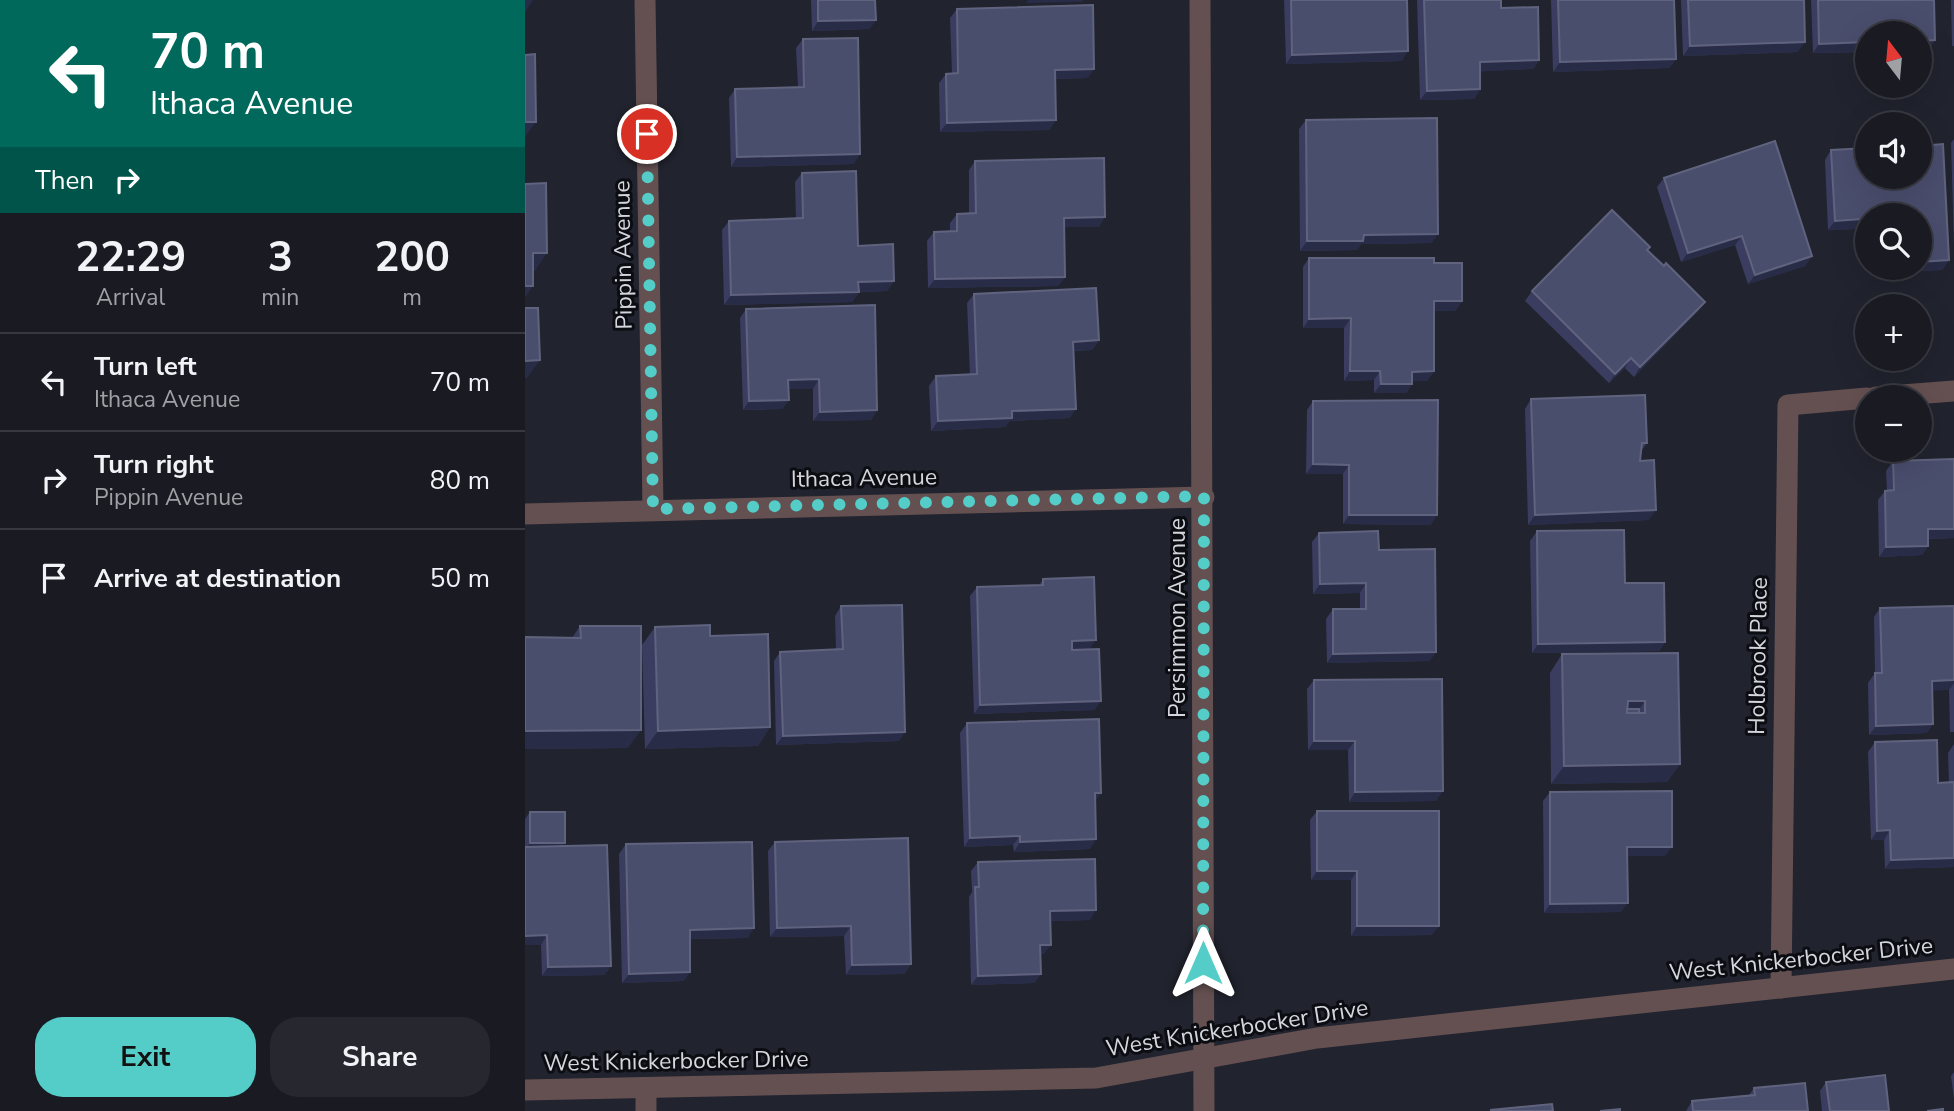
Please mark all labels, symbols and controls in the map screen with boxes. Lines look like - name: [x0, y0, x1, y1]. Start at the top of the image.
- text: 70 m: [150, 18, 265, 85]
- north arrow: [1855, 21, 1932, 98]
- map controls: [1855, 21, 1932, 462]
- icon: left: [35, 28, 126, 119]
- text: Ithaca Avenue: [150, 82, 353, 125]
- pin: [617, 104, 677, 164]
- button: sound: [1855, 112, 1932, 189]
- icon: arrive: [628, 115, 666, 153]
- icon: right: [108, 161, 146, 199]
- text: Then: [35, 163, 94, 198]
- street label: Pippin Avenue: [606, 180, 640, 330]
- button: search: [1855, 203, 1932, 280]
- text: 22:29: [75, 229, 186, 286]
- text: 3: [268, 229, 293, 286]
- text: 200: [374, 229, 450, 286]
- text: Arrival: [96, 282, 165, 313]
- text: min: [261, 282, 299, 313]
- text: m: [402, 282, 422, 313]
- button: +: [1855, 294, 1932, 371]
- text: Turn left: [94, 349, 197, 384]
- icon: left: [35, 363, 73, 401]
- text: 70 m: [430, 365, 490, 400]
- text: Ithaca Avenue: [94, 384, 240, 415]
- button: −: [1855, 385, 1932, 462]
- text: Turn right: [94, 447, 213, 482]
- icon: right: [35, 461, 73, 499]
- street label: Ithaca Avenue: [791, 461, 937, 495]
- text: 80 m: [430, 463, 490, 498]
- text: Pippin Avenue: [94, 482, 243, 513]
- street label: Persimmon Avenue: [1162, 518, 1193, 718]
- icon: arrive: [35, 559, 73, 597]
- text: Arrive at destination: [94, 561, 341, 596]
- text: 50 m: [430, 561, 490, 596]
- street label: Holbrook Place: [1741, 577, 1775, 735]
- position arrow: [1166, 926, 1240, 1000]
- street label: West Knickerbocker Drive: [1667, 930, 1935, 988]
- street label: West Knickerbocker Drive: [1104, 992, 1370, 1064]
- button: Exit: [35, 1017, 256, 1097]
- button: Share: [270, 1017, 490, 1097]
- street label: West Knickerbocker Drive: [543, 1043, 809, 1079]

